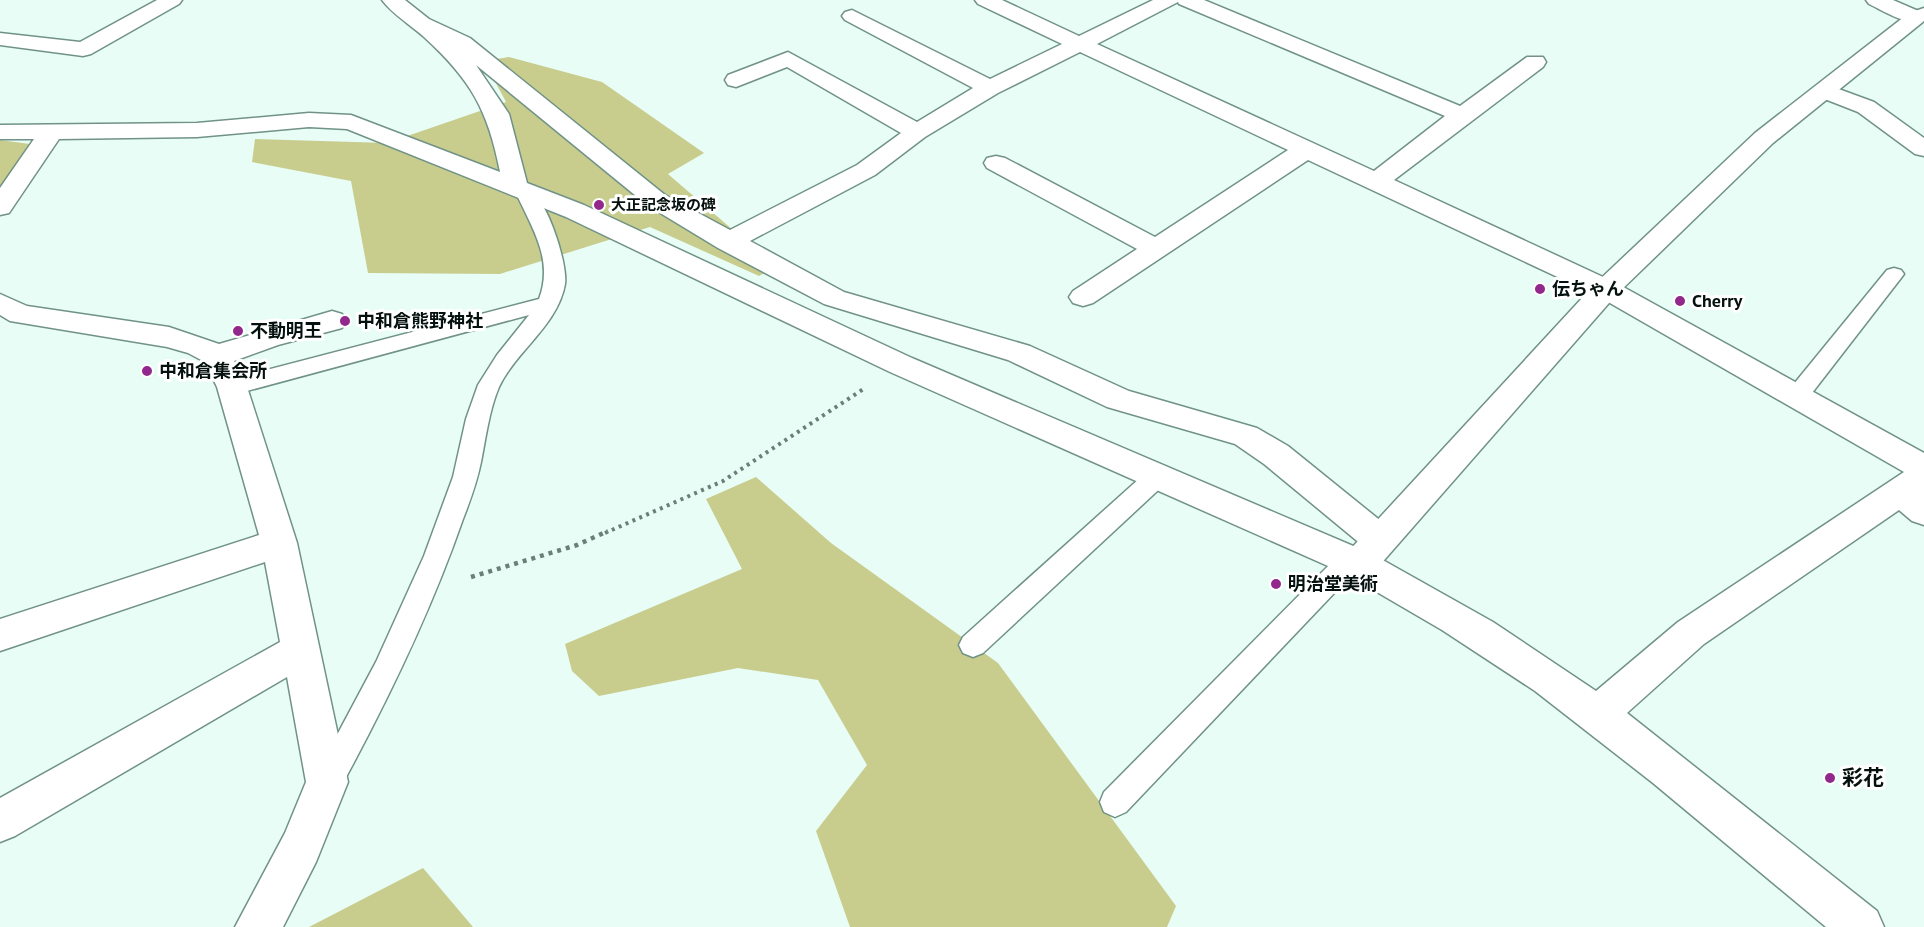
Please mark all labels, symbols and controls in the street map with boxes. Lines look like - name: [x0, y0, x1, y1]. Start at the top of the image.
- place label: 大正記念坂の碑: [611, 195, 716, 214]
- marker: 大正記念坂の碑: [592, 198, 606, 212]
- place label: 伝ちゃん: [1552, 277, 1624, 300]
- marker: 伝ちゃん: [1533, 282, 1547, 296]
- place label: Cherry: [1692, 289, 1743, 312]
- marker: Cherry: [1673, 294, 1687, 308]
- place label: 中和倉熊野神社: [357, 309, 483, 332]
- marker: 中和倉熊野神社: [338, 314, 352, 328]
- place label: 不動明王: [250, 319, 322, 342]
- marker: 不動明王: [231, 324, 245, 338]
- place label: 中和倉集会所: [159, 359, 267, 382]
- marker: 中和倉集会所: [140, 364, 154, 378]
- place label: 明治堂美術: [1288, 572, 1378, 595]
- marker: 明治堂美術: [1269, 577, 1283, 591]
- place label: 彩花: [1842, 764, 1884, 791]
- marker: 彩花: [1823, 771, 1837, 785]

